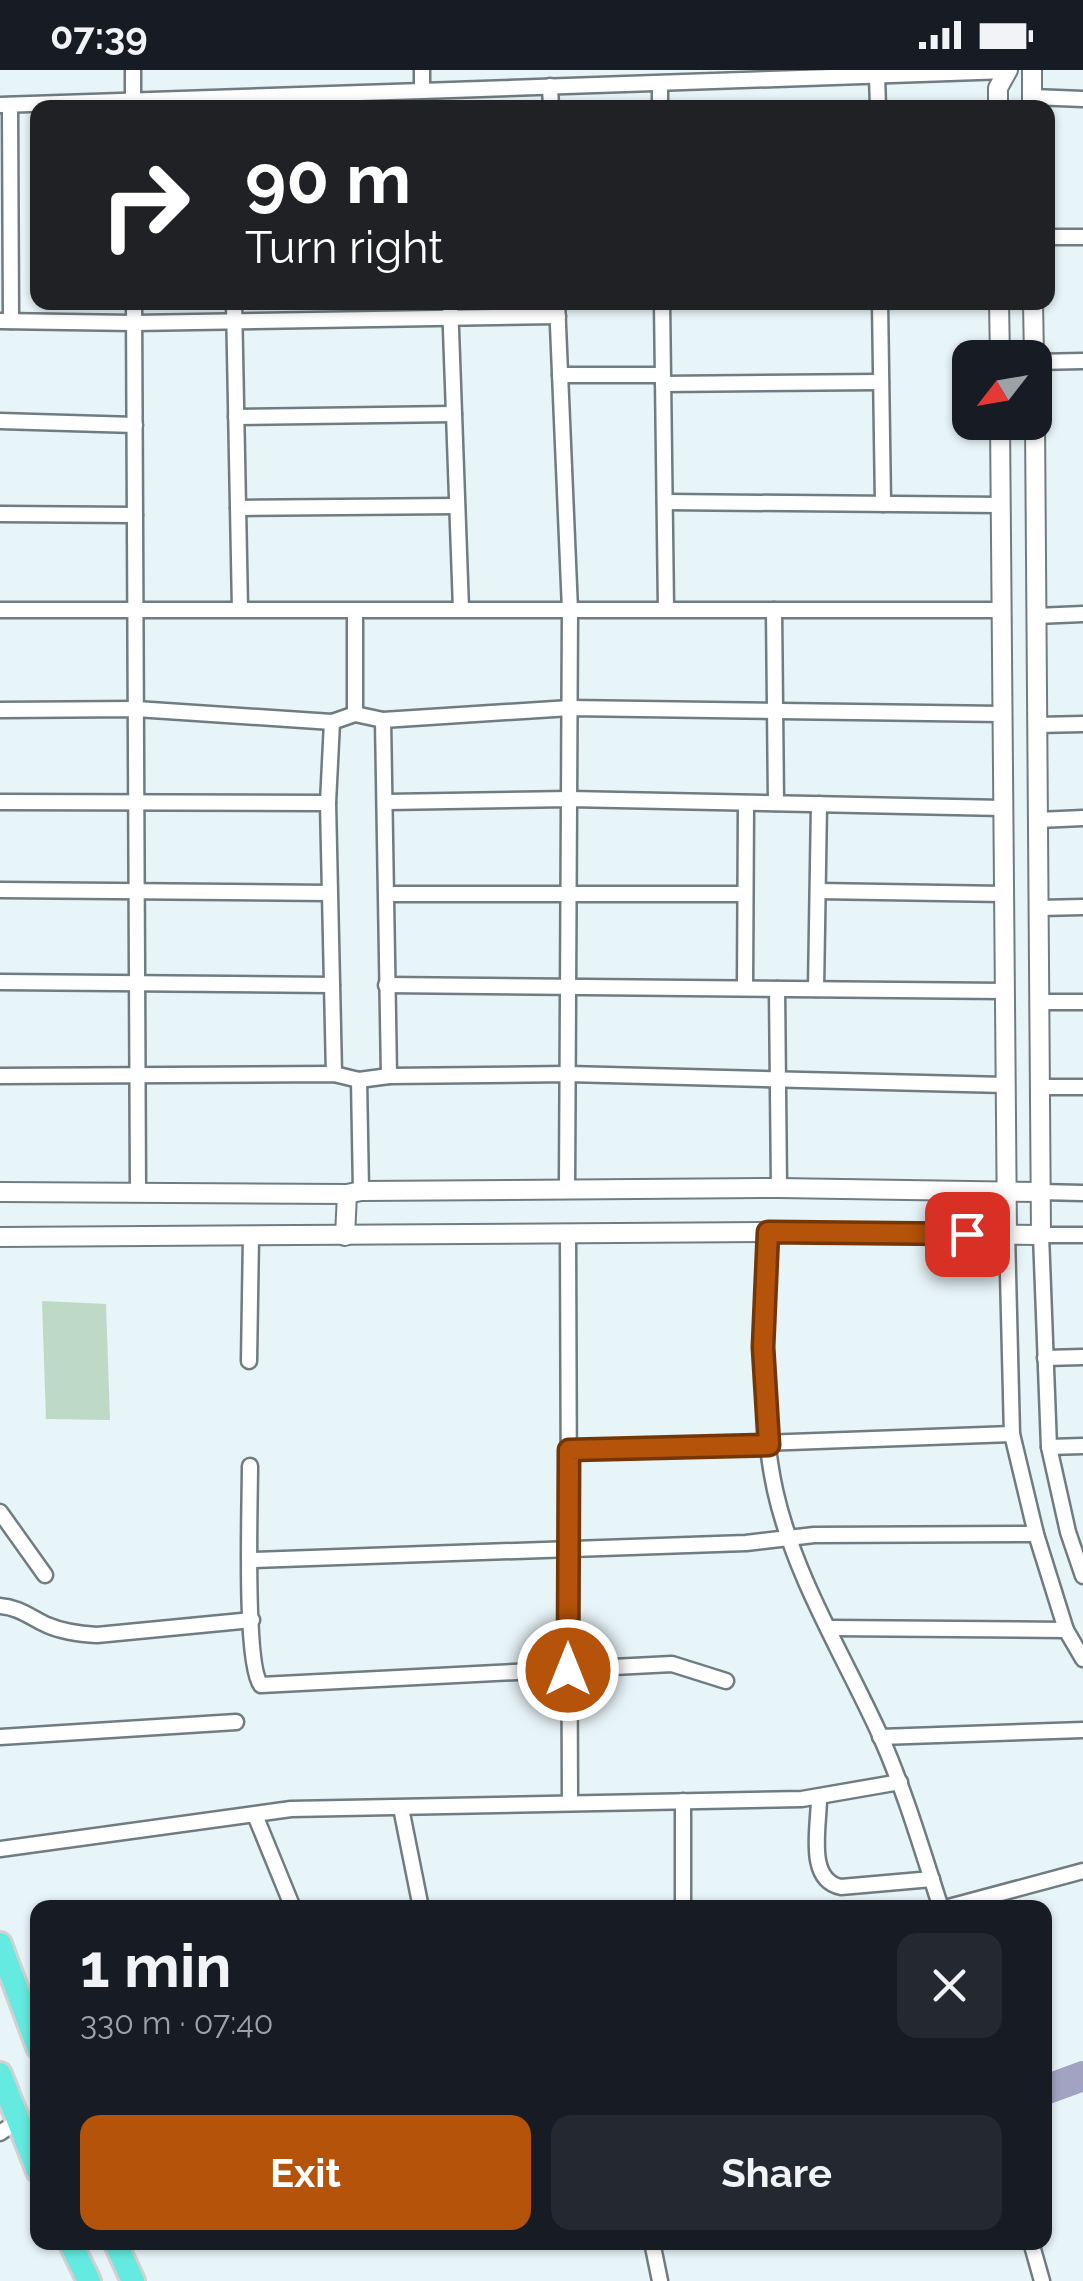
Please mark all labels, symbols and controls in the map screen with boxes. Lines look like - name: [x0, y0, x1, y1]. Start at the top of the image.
- text: 07:39: [50, 13, 148, 58]
- text: 90 m: [245, 137, 411, 219]
- icon: right: [80, 140, 210, 270]
- text: Turn right: [245, 221, 443, 274]
- north arrow: [952, 340, 1052, 440]
- map controls: [952, 340, 1052, 440]
- pin: [925, 1192, 1010, 1277]
- icon: arrive: [940, 1207, 995, 1262]
- position arrow: [516, 1618, 620, 1722]
- text: 1 min: [80, 1931, 231, 2001]
- button: close: [897, 1933, 1002, 2038]
- text: 330 m · 07:40: [80, 2004, 273, 2041]
- button: Exit: [80, 2115, 531, 2230]
- button: Share: [551, 2115, 1002, 2230]

